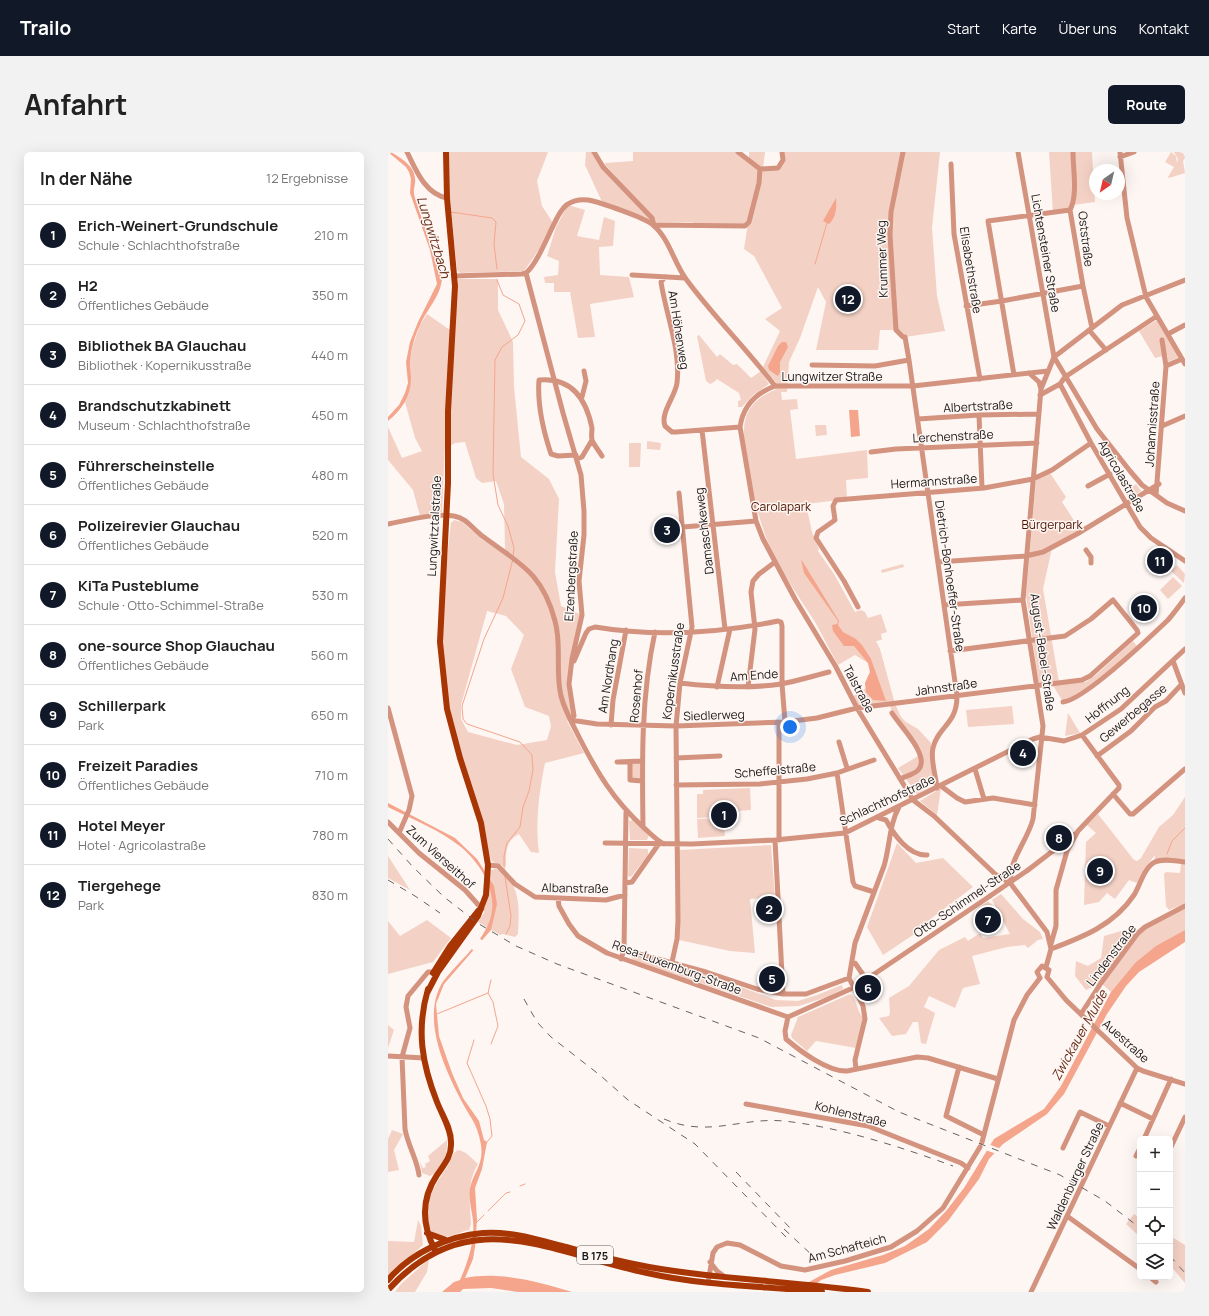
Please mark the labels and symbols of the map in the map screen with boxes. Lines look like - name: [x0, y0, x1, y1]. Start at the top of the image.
- north arrow: [1089, 164, 1125, 200]
- street label: Lichtensteiner Straße: [1027, 192, 1065, 314]
- water label: Lungwitzbach: [413, 194, 455, 281]
- street label: Oststraße: [1074, 210, 1098, 268]
- street label: Krummer Weg: [872, 220, 892, 298]
- street label: Elisabethstraße: [956, 225, 986, 315]
- pin: 12: [835, 284, 861, 314]
- street label: Am Höhenweg: [664, 289, 694, 371]
- street label: Lungwitzer Straße: [781, 368, 883, 385]
- street label: Johannisstraße: [1141, 381, 1163, 467]
- street label: Albertstraße: [943, 396, 1013, 416]
- street label: Lerchenstraße: [912, 425, 994, 447]
- street label: Agricolastraße: [1094, 437, 1150, 515]
- street label: Hermannstraße: [890, 469, 978, 493]
- street label: Lungwitztalstraße: [423, 475, 445, 577]
- street label: Damaschkeweg: [690, 487, 718, 575]
- park label: Carolapark: [751, 498, 812, 515]
- street label: Dietrich-Bonhoeffer-Straße: [931, 499, 969, 653]
- pin: 3: [654, 515, 680, 545]
- park label: Bürgerpark: [1021, 516, 1084, 533]
- street label: Elzenbergstraße: [560, 530, 582, 622]
- pin: 11: [1147, 546, 1173, 576]
- street label: August-Bebel-Straße: [1026, 592, 1060, 712]
- pin: 10: [1131, 593, 1157, 623]
- street label: Kopernikusstraße: [658, 622, 688, 720]
- street label: Am Nordhang: [594, 638, 622, 714]
- street label: Talstraße: [839, 662, 879, 716]
- street label: Am Ende: [729, 665, 779, 685]
- street label: Rosenhof: [625, 668, 647, 723]
- street label: Jahnstraße: [914, 674, 978, 700]
- street label: Gewerbegasse: [1096, 680, 1170, 746]
- street label: Hoffnung: [1081, 681, 1133, 727]
- street label: Siedlerweg: [683, 705, 745, 725]
- your location: [780, 717, 800, 737]
- pin: 4: [1010, 738, 1036, 768]
- street label: Scheffelstraße: [734, 758, 816, 782]
- street label: Schlachthofstraße: [836, 770, 938, 830]
- pin: 1: [711, 800, 737, 830]
- street label: Zum Vierseithof: [403, 821, 480, 893]
- pin: 8: [1046, 823, 1072, 853]
- pin: 9: [1087, 856, 1113, 886]
- street label: Otto-Schimmel-Straße: [910, 857, 1024, 941]
- street label: Albanstraße: [541, 879, 609, 897]
- pin: 2: [756, 894, 782, 924]
- pin: 7: [975, 905, 1001, 935]
- street label: Lindenstraße: [1082, 921, 1140, 989]
- street label: Rosa-Luxemburg-Straße: [610, 936, 744, 998]
- pin: 5: [759, 964, 785, 994]
- pin: 6: [855, 973, 881, 1003]
- water label: Zwickauer Mulde: [1047, 985, 1112, 1083]
- street label: Auestraße: [1099, 1015, 1153, 1067]
- street label: Kohlenstraße: [813, 1097, 889, 1131]
- street label: Waldenburger Straße: [1042, 1119, 1108, 1233]
- street label: Am Schafteich: [806, 1229, 888, 1267]
- road number: B 175: [577, 1246, 613, 1264]

